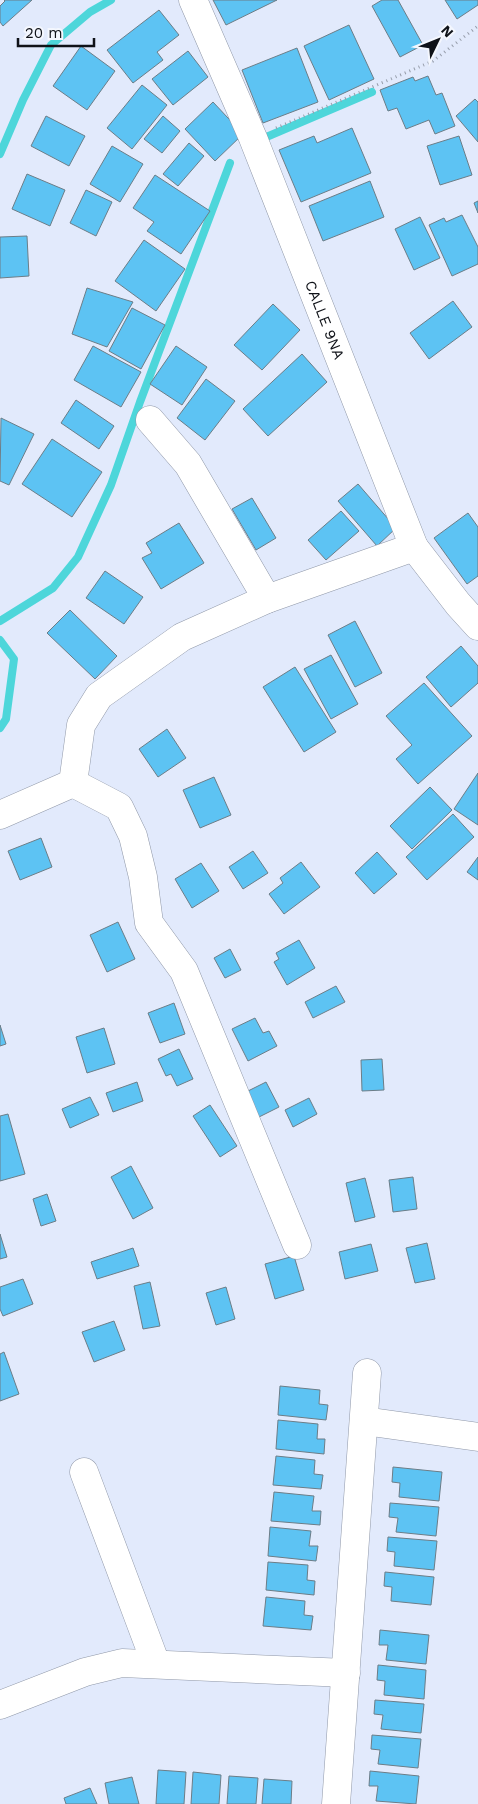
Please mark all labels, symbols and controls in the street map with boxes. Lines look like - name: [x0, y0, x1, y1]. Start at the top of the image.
- scale bar: [18, 15, 94, 47]
- north arrow: [413, 15, 463, 65]
- text: N: [438, 22, 457, 40]
- text: 20 m: [25, 24, 63, 42]
- street label: CALLE 9NA: [301, 278, 348, 362]

